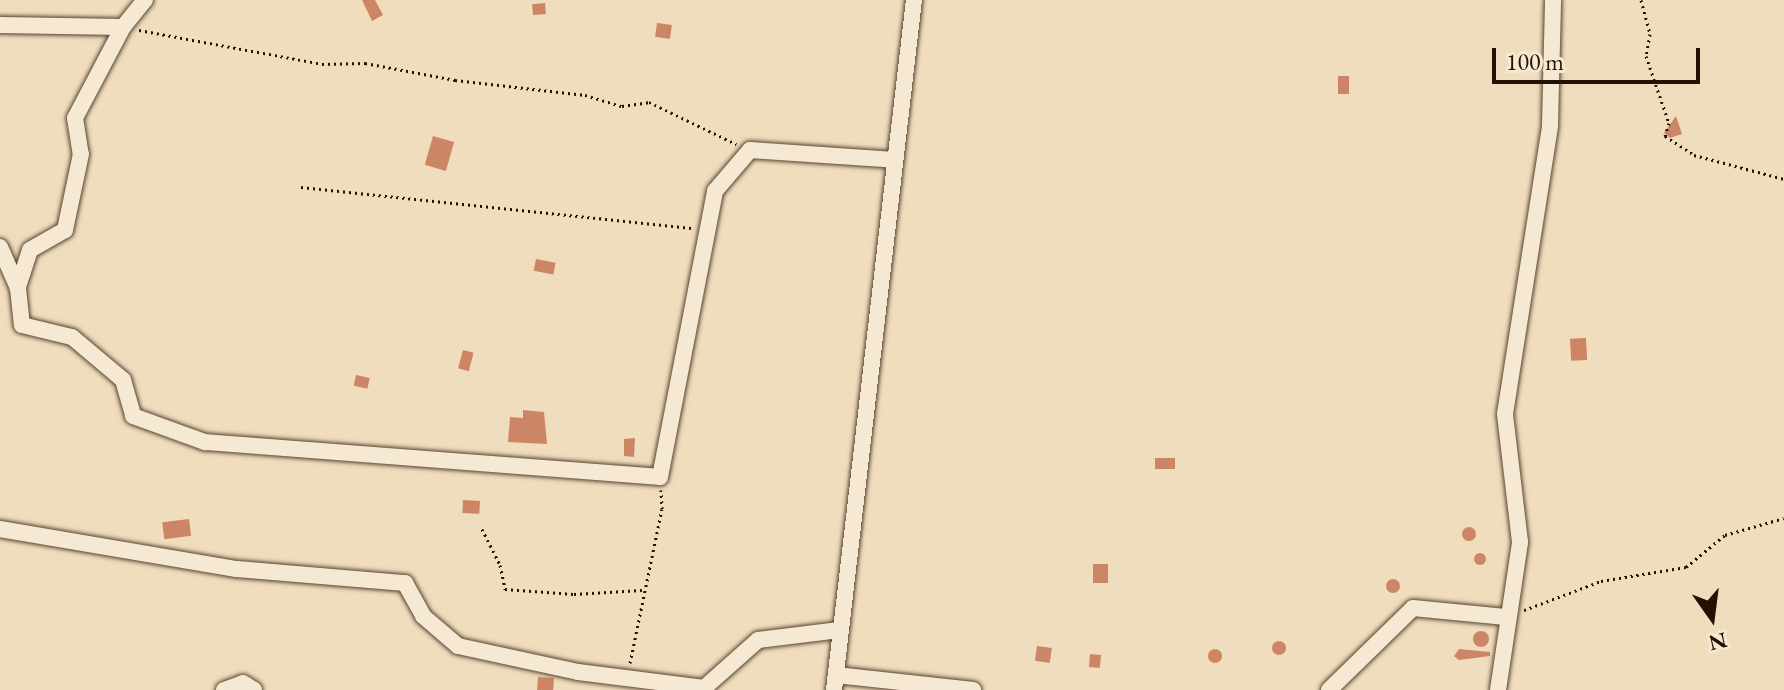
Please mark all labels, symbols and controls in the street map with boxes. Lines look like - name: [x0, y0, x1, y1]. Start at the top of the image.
- scale bar: [1496, 32, 1704, 82]
- text: 100 m: [1506, 46, 1564, 77]
- north arrow: [1672, 578, 1752, 658]
- text: N: [1706, 626, 1730, 658]

